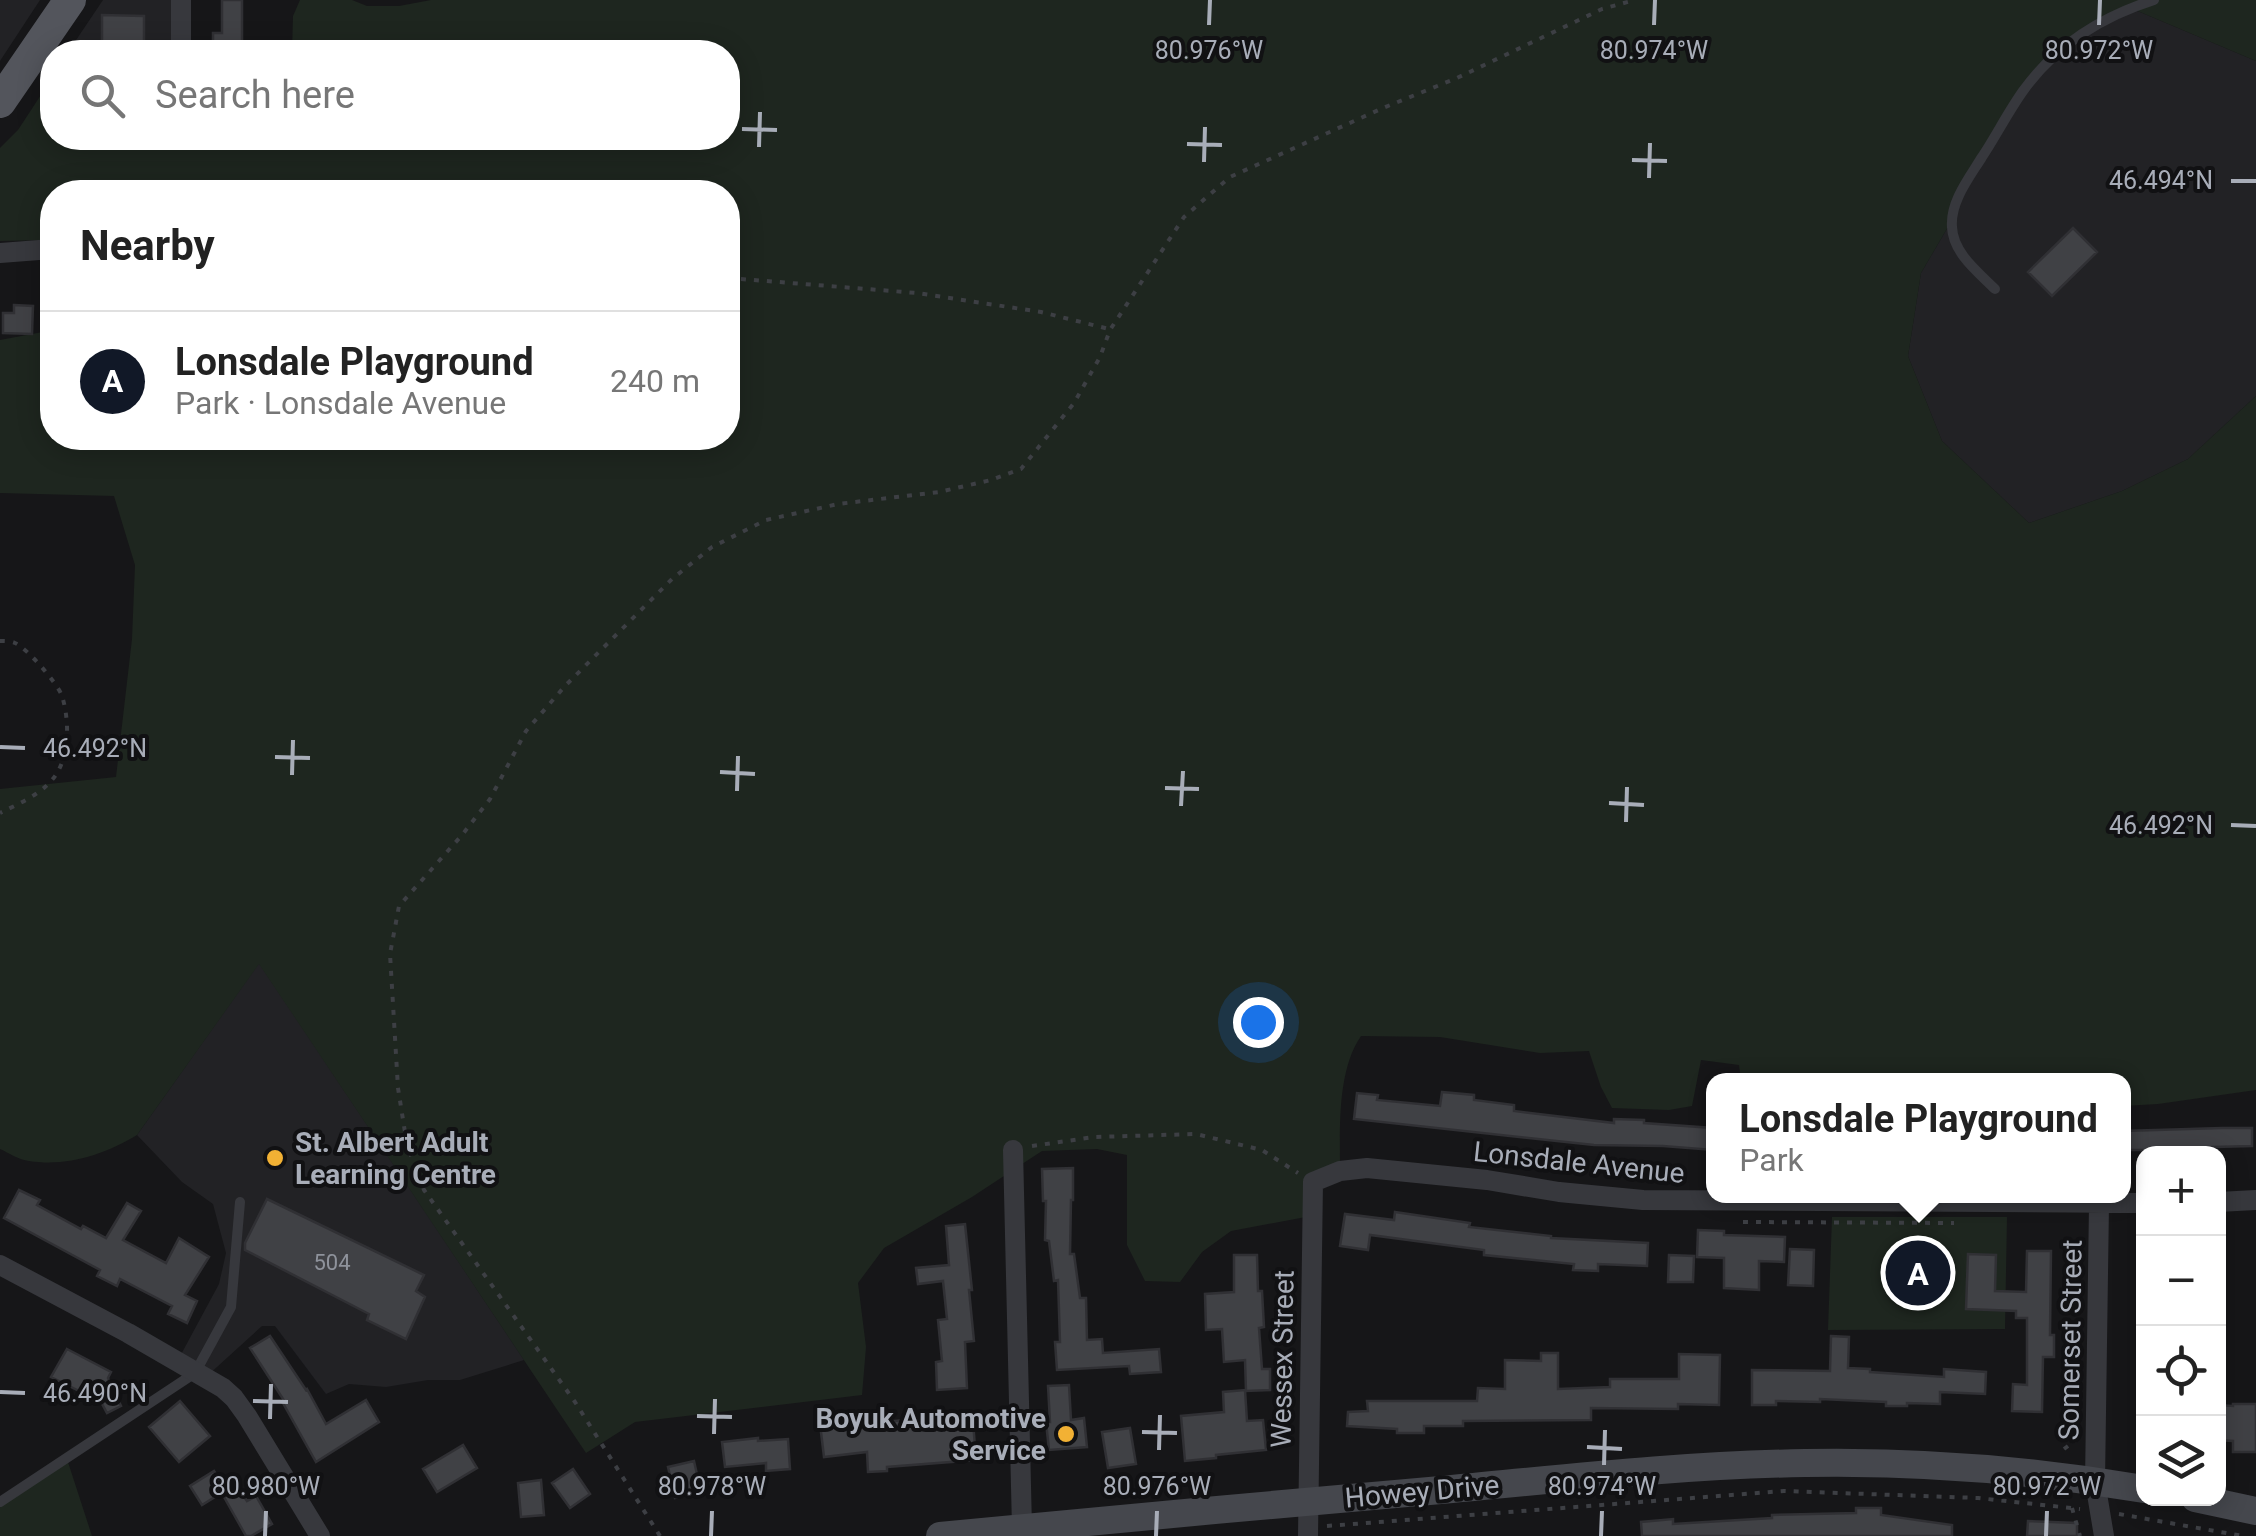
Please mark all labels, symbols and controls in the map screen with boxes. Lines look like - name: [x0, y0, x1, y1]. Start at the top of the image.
- text: 80.976°W: [1155, 36, 1263, 65]
- text: 80.974°W: [1600, 36, 1708, 65]
- text: 80.972°W: [2045, 36, 2153, 65]
- search box: [40, 40, 740, 150]
- icon: search: [75, 68, 130, 123]
- text: Search here: [155, 73, 355, 117]
- text: 46.494°N: [2109, 166, 2213, 195]
- text: Nearby: [80, 221, 215, 270]
- text: Lonsdale Playground: [175, 340, 534, 384]
- text: A: [102, 362, 123, 400]
- text: 240 m: [610, 362, 700, 400]
- text: Park · Lonsdale Avenue: [175, 384, 506, 422]
- text: 46.492°N: [43, 734, 147, 763]
- text: 46.492°N: [2109, 811, 2213, 840]
- your location: [1233, 997, 1284, 1048]
- popup: [1706, 1073, 2131, 1203]
- text: Lonsdale Playground: [1739, 1097, 2098, 1141]
- place label: St. Albert Adult Learning Centre: [295, 1126, 496, 1191]
- street label: Lonsdale Avenue: [1472, 1135, 1686, 1190]
- text: Park: [1739, 1141, 1804, 1179]
- map controls: [2136, 1146, 2226, 1506]
- button: +: [2136, 1146, 2226, 1236]
- marker: St. Albert Adult Learning Centre: [264, 1147, 286, 1169]
- pin: A: [1886, 1236, 1950, 1310]
- button: −: [2136, 1236, 2226, 1326]
- street label: Somerset Street: [2052, 1239, 2089, 1441]
- house number: 504: [313, 1250, 351, 1275]
- street label: Wessex Street: [1264, 1270, 1301, 1448]
- button: locate: [2136, 1326, 2226, 1416]
- text: 46.490°N: [43, 1379, 147, 1408]
- place label: Boyuk Automotive Service: [816, 1402, 1046, 1467]
- button: layers: [2136, 1416, 2226, 1506]
- marker: Boyuk Automotive Service: [1055, 1423, 1077, 1445]
- street label: Howey Drive: [1344, 1468, 1501, 1515]
- text: 80.980°W: [212, 1472, 320, 1501]
- text: 80.978°W: [658, 1472, 766, 1501]
- text: 80.976°W: [1103, 1472, 1211, 1501]
- text: 80.974°W: [1548, 1472, 1656, 1501]
- text: 80.972°W: [1993, 1472, 2101, 1501]

